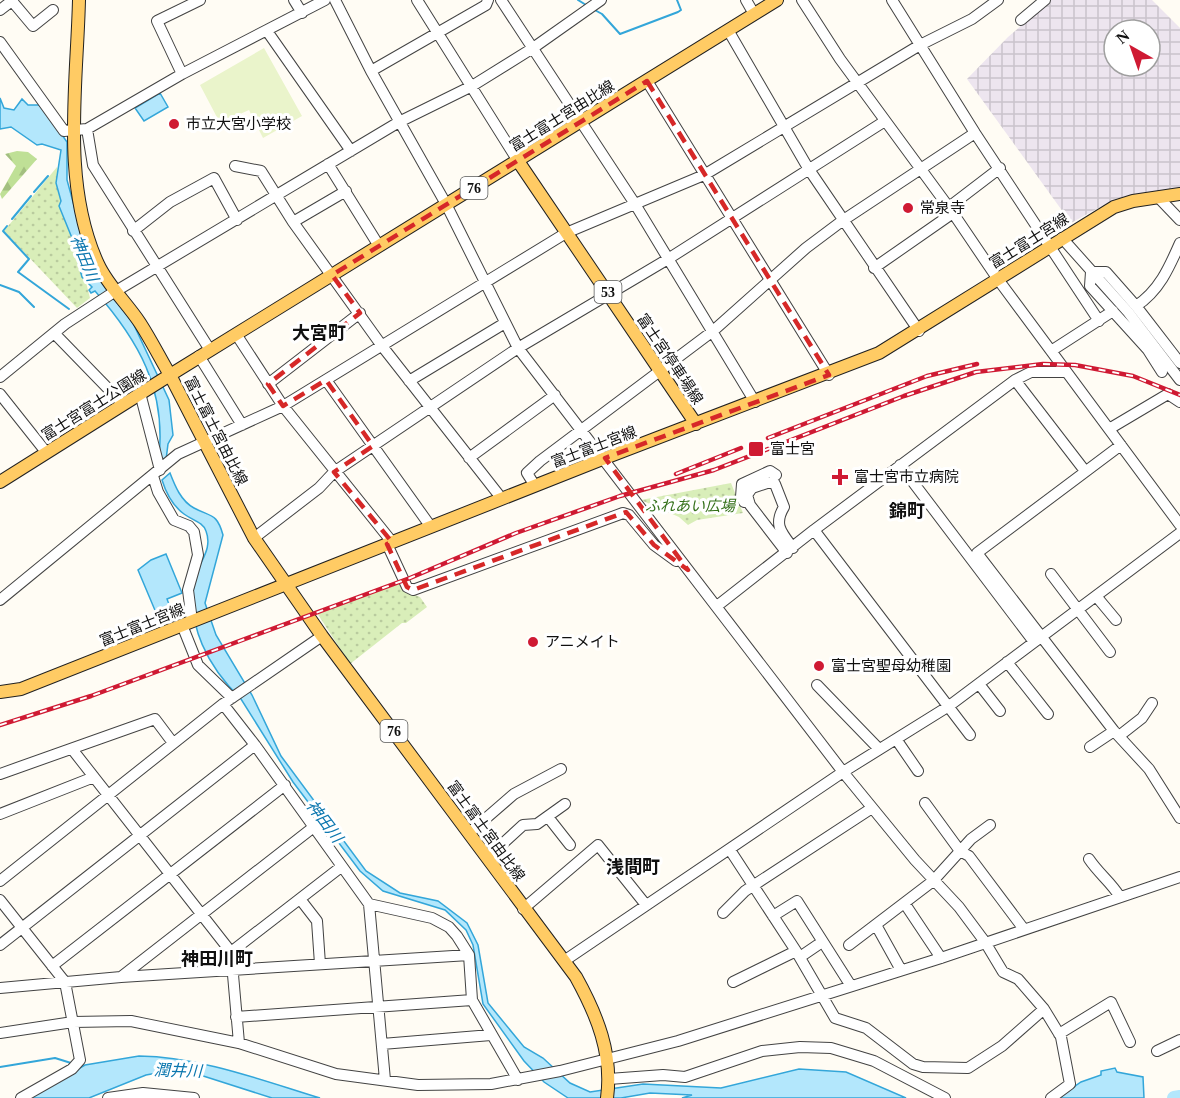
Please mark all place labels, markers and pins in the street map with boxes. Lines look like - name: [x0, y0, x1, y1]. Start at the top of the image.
- place label: 市立大宮小学校: [186, 116, 291, 132]
- marker: 市立大宮小学校: [167, 117, 181, 131]
- place label: 常泉寺: [920, 200, 965, 216]
- marker: 常泉寺: [901, 201, 915, 215]
- marker: 富士宮: [747, 440, 765, 458]
- place label: 富士宮: [770, 441, 815, 457]
- marker: 富士宮市立病院: [831, 468, 849, 486]
- place label: 富士宮市立病院: [854, 469, 959, 485]
- place label: アニメイト: [545, 634, 620, 650]
- marker: アニメイト: [526, 635, 540, 649]
- place label: 富士宮聖母幼稚園: [831, 658, 951, 674]
- marker: 富士宮聖母幼稚園: [812, 659, 826, 673]

